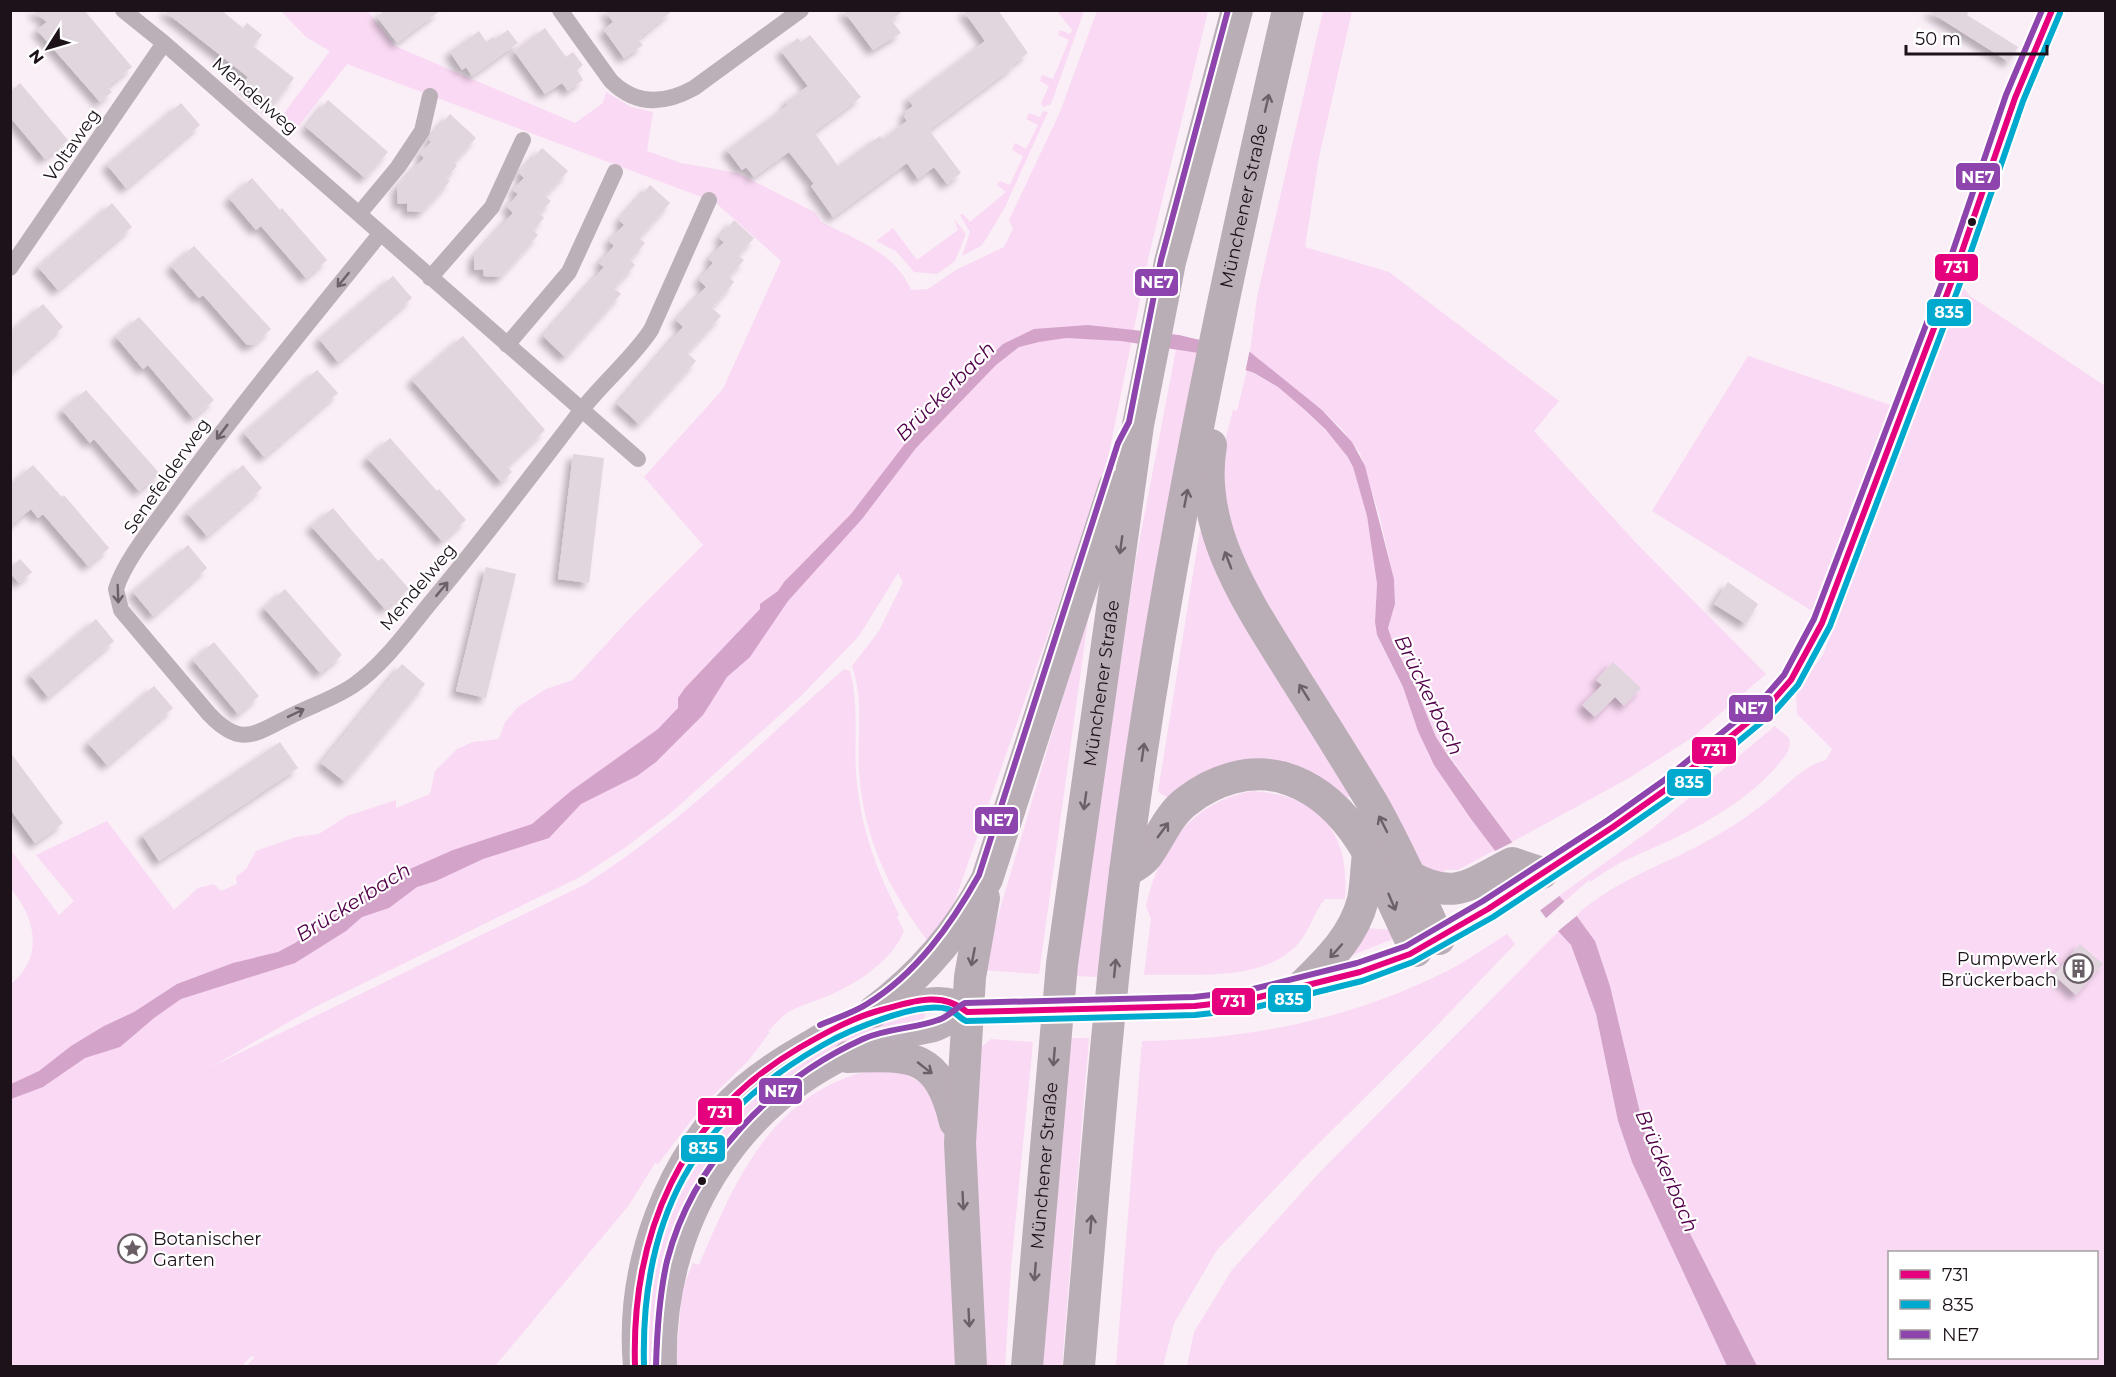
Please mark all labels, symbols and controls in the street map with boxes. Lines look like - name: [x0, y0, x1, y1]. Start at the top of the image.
- north arrow: [18, 18, 78, 78]
- scale bar: [1906, 18, 2047, 56]
- text: 50 m: [1915, 28, 1961, 50]
- text: N: [25, 46, 48, 68]
- street label: Mendelweg: [207, 53, 303, 139]
- one-way arrow: [1261, 93, 1273, 112]
- street label: Voltaweg: [39, 104, 105, 186]
- street label: Münchener Straße: [1215, 121, 1273, 290]
- line badge: NE7: [1955, 162, 2001, 191]
- text: NE7: [1961, 168, 1995, 187]
- unlabelled marker: [1966, 216, 1978, 228]
- line badge: 731: [1934, 253, 1979, 282]
- text: 731: [1943, 258, 1969, 277]
- line badge: NE7: [1134, 268, 1179, 297]
- one-way arrow: [337, 272, 350, 288]
- text: NE7: [1140, 273, 1174, 292]
- line badge: 835: [1926, 298, 1972, 327]
- text: 835: [1934, 303, 1964, 322]
- water label: Brückerbach: [890, 336, 1000, 446]
- street label: Senefelderweg: [119, 414, 215, 538]
- one-way arrow: [215, 424, 228, 440]
- one-way arrow: [1181, 489, 1192, 508]
- one-way arrow: [1115, 535, 1126, 555]
- street label: Mendelweg: [375, 539, 461, 635]
- one-way arrow: [1222, 551, 1233, 570]
- one-way arrow: [435, 582, 449, 597]
- one-way arrow: [112, 584, 123, 604]
- street label: Münchener Straße: [1079, 598, 1124, 768]
- water label: Brückerbach: [1390, 631, 1468, 759]
- one-way arrow: [1298, 684, 1310, 701]
- line badge: NE7: [1728, 694, 1774, 723]
- text: NE7: [1734, 699, 1768, 718]
- one-way arrow: [286, 707, 304, 719]
- line badge: 731: [1691, 736, 1737, 765]
- text: 731: [1701, 741, 1727, 760]
- one-way arrow: [1137, 743, 1148, 763]
- line badge: 835: [1666, 768, 1712, 797]
- text: 835: [1674, 773, 1704, 792]
- one-way arrow: [1079, 790, 1090, 810]
- line badge: NE7: [974, 806, 1019, 835]
- text: NE7: [980, 811, 1014, 830]
- one-way arrow: [1377, 816, 1389, 833]
- one-way arrow: [1157, 822, 1170, 838]
- water label: Brückerbach: [291, 857, 415, 947]
- one-way arrow: [1387, 893, 1398, 911]
- one-way arrow: [1329, 943, 1343, 958]
- one-way arrow: [967, 947, 978, 967]
- place label: Pumpwerk Brückerbach: [1941, 948, 2057, 991]
- building icon: Pumpwerk Brückerbach: [2062, 953, 2094, 985]
- one-way arrow: [1110, 958, 1121, 978]
- line badge: 835: [1267, 984, 1312, 1013]
- line badge: 731: [1211, 987, 1256, 1016]
- text: 835: [1274, 990, 1304, 1009]
- text: 731: [1220, 992, 1246, 1011]
- one-way arrow: [1048, 1046, 1059, 1066]
- one-way arrow: [916, 1061, 932, 1074]
- line badge: NE7: [758, 1077, 803, 1105]
- street label: Münchener Straße: [1026, 1081, 1063, 1250]
- text: NE7: [764, 1082, 798, 1101]
- line badge: 731: [697, 1097, 743, 1126]
- text: 731: [707, 1103, 733, 1122]
- water label: Brückerbach: [1630, 1106, 1704, 1236]
- line badge: 835: [680, 1134, 726, 1163]
- text: 835: [688, 1139, 718, 1158]
- unlabelled marker: [696, 1175, 708, 1187]
- one-way arrow: [957, 1191, 968, 1211]
- one-way arrow: [1086, 1215, 1097, 1235]
- place label: Botanischer Garten: [153, 1228, 261, 1271]
- place icon: Botanischer Garten: [116, 1233, 148, 1265]
- legend: [1888, 1251, 2098, 1359]
- one-way arrow: [1029, 1262, 1040, 1282]
- text: 731: [1942, 1264, 1969, 1286]
- text: 835: [1942, 1294, 1974, 1316]
- one-way arrow: [964, 1308, 975, 1328]
- text: NE7: [1942, 1324, 1979, 1346]

